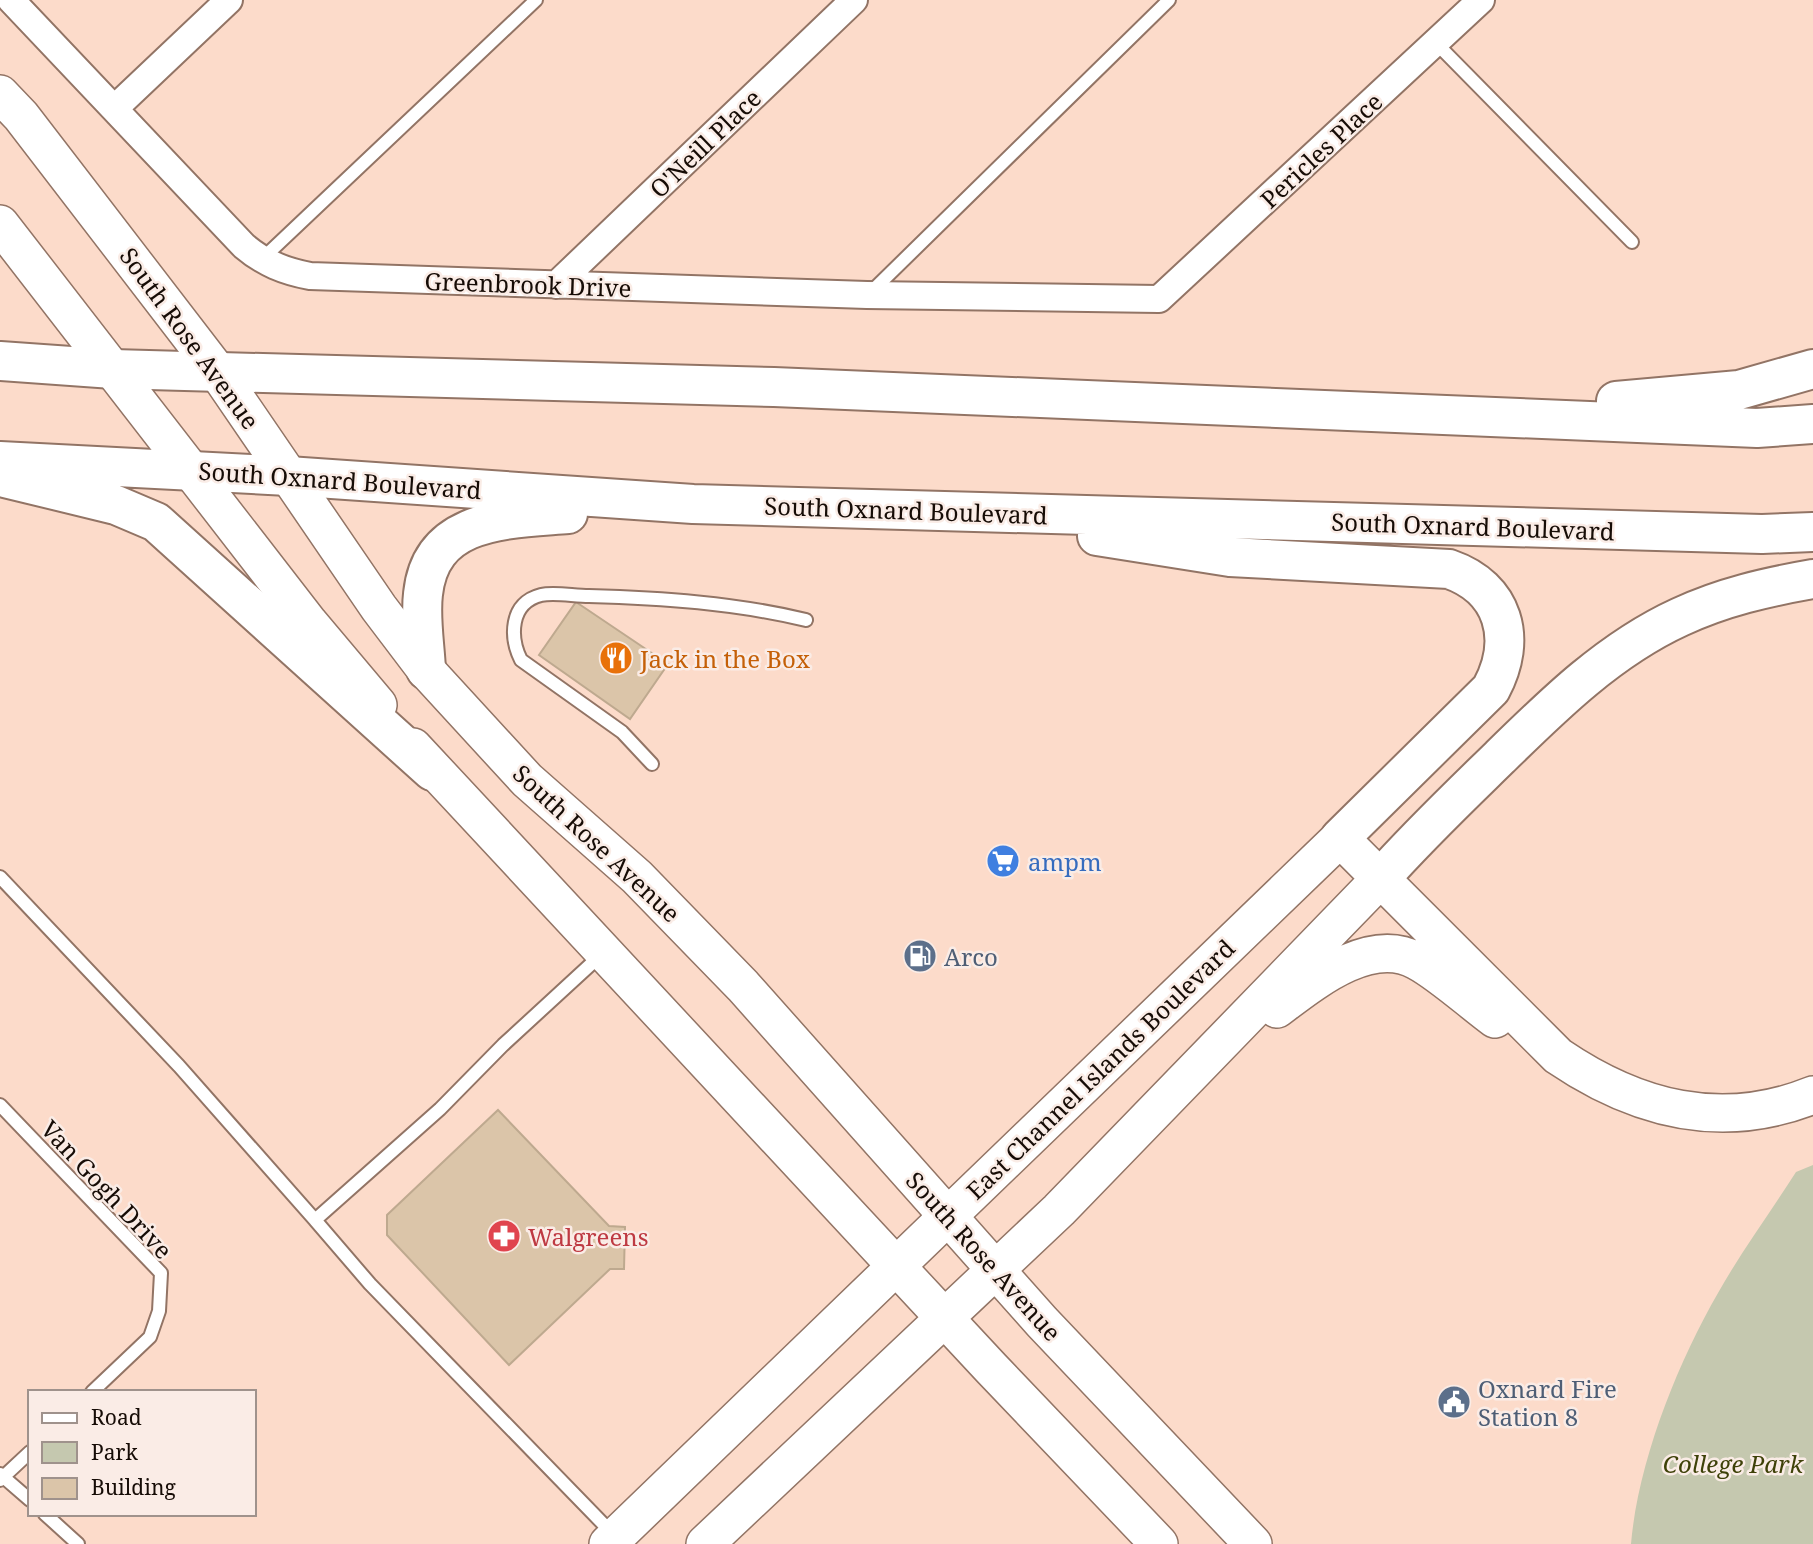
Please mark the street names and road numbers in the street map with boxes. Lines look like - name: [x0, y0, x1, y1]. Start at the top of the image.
- street label: O'Neill Place: [642, 81, 768, 205]
- street label: Pericles Place: [1253, 85, 1389, 215]
- street label: South Rose Avenue: [113, 240, 267, 436]
- street label: Greenbrook Drive: [424, 264, 632, 304]
- street label: South Oxnard Boulevard: [197, 454, 483, 506]
- street label: South Oxnard Boulevard: [764, 489, 1049, 531]
- street label: South Oxnard Boulevard: [1331, 505, 1616, 547]
- street label: South Rose Avenue: [506, 757, 688, 929]
- street label: East Channel Islands Boulevard: [959, 931, 1242, 1206]
- street label: Van Gogh Drive: [34, 1112, 180, 1266]
- street label: South Rose Avenue: [899, 1164, 1069, 1348]

